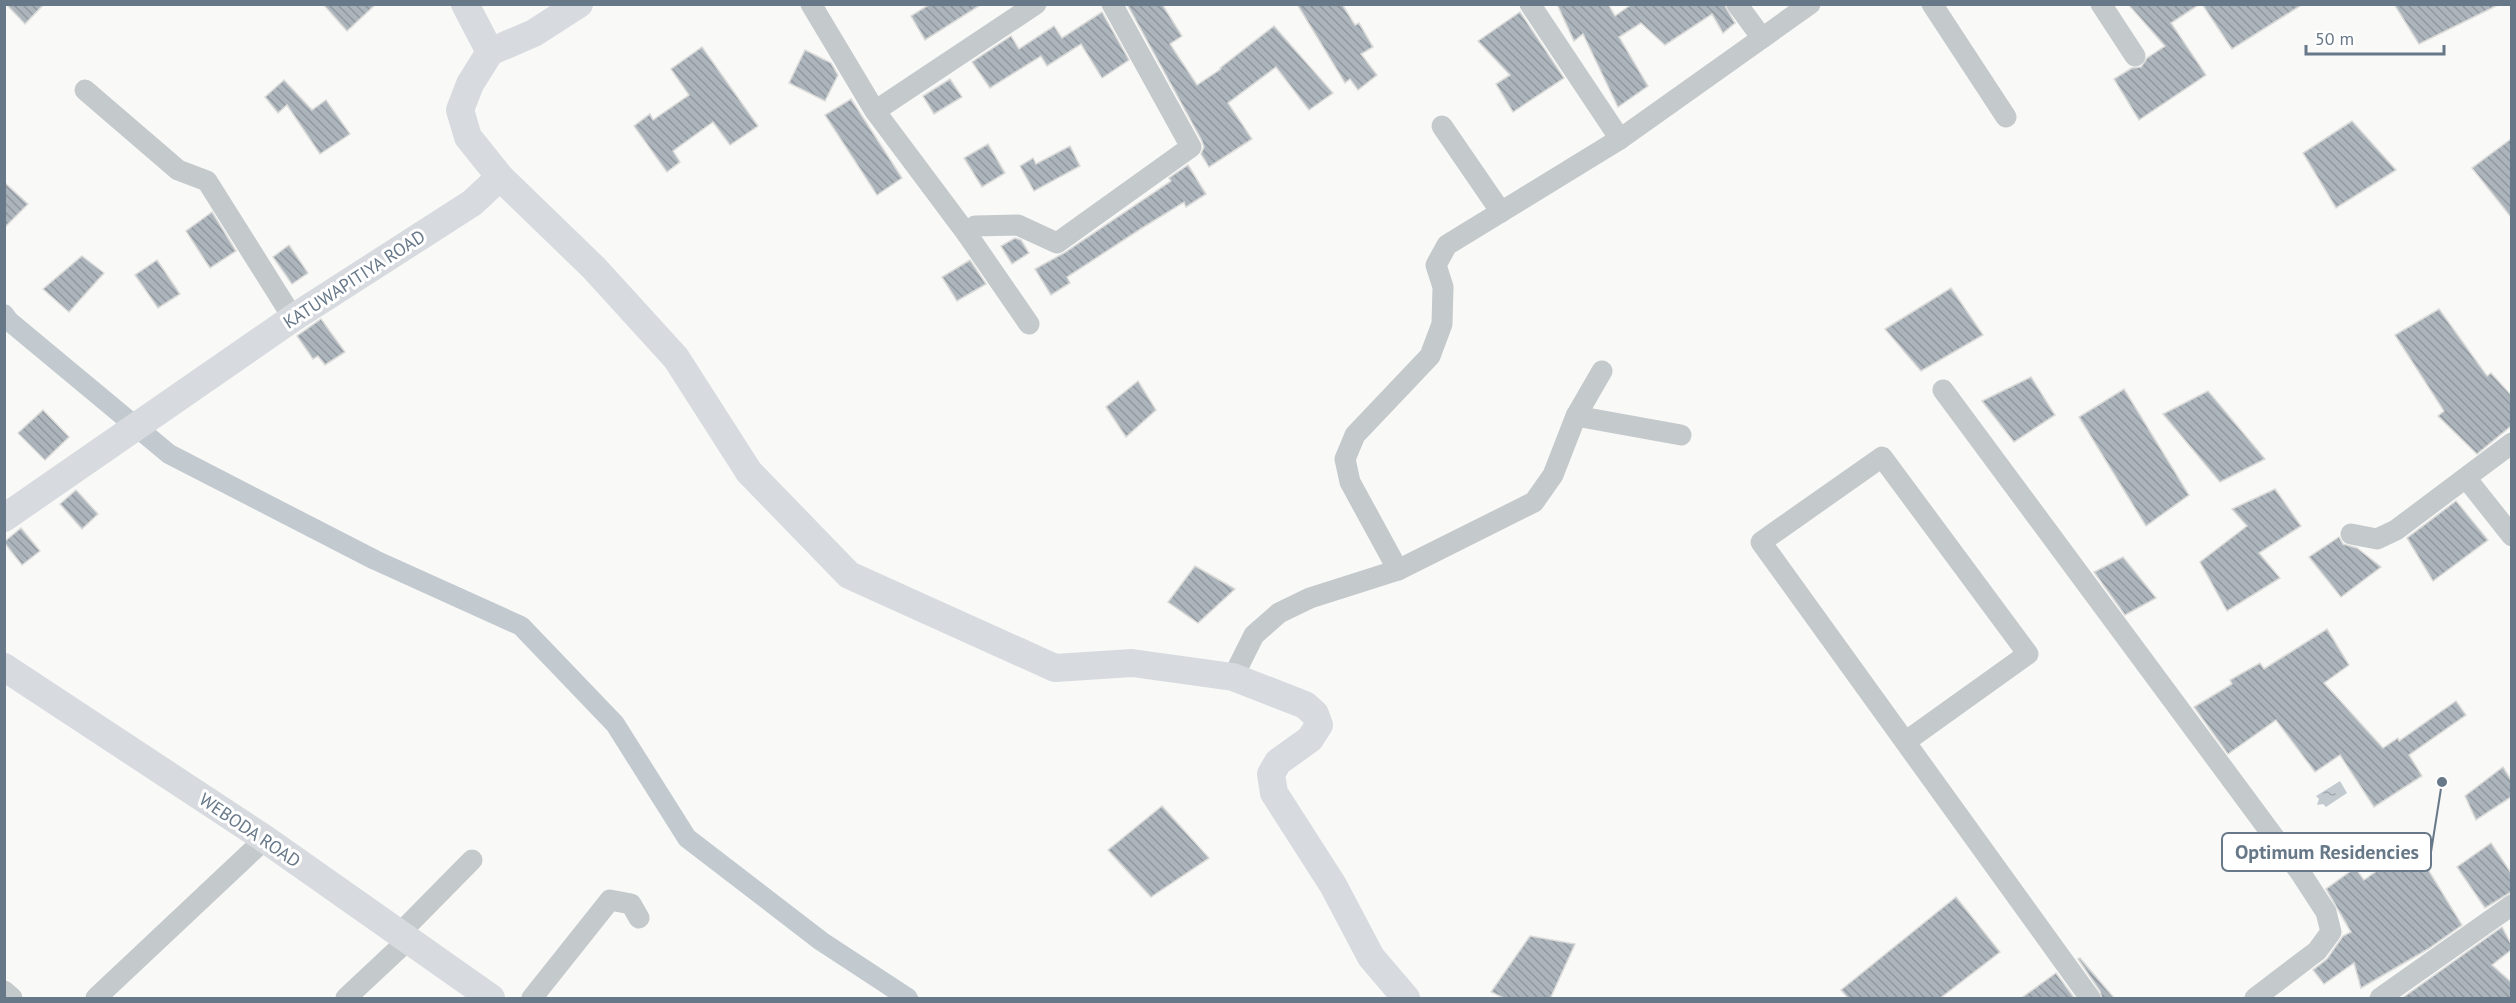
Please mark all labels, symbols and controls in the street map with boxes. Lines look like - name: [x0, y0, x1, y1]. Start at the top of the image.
- scale bar: [2306, 18, 2444, 56]
- text: 50 m: [2315, 27, 2354, 50]
- street label: KATUWAPITIYA ROAD: [279, 225, 429, 333]
- street label: WEBODA ROAD: [195, 788, 305, 872]
- callout: Optimum Residencies: [2222, 833, 2431, 871]
- text: Optimum Residencies: [2235, 839, 2419, 865]

